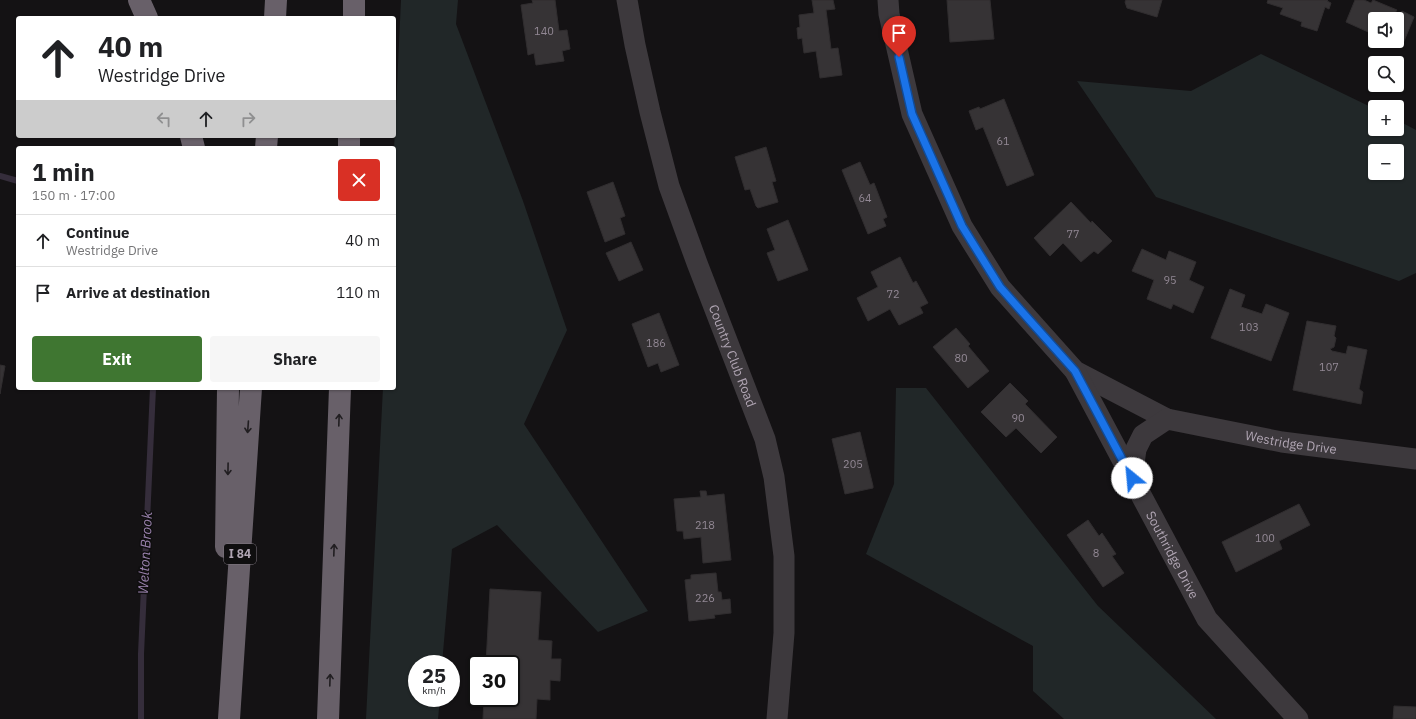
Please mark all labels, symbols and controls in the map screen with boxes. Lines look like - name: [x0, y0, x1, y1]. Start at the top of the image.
- map controls: [1368, 12, 1404, 180]
- button: sound: [1368, 12, 1404, 48]
- pin: [882, 16, 916, 57]
- icon: arrive: [888, 22, 910, 44]
- house number: 140: [534, 24, 554, 38]
- text: 40 m: [98, 28, 163, 65]
- icon: ahead: [32, 32, 84, 84]
- button: search: [1368, 56, 1404, 92]
- text: Westridge Drive: [98, 64, 225, 87]
- button: +: [1368, 100, 1404, 136]
- icon: left: [153, 108, 175, 130]
- icon: ahead: [195, 108, 217, 130]
- icon: right: [237, 108, 259, 130]
- house number: 61: [996, 134, 1010, 148]
- button: −: [1368, 144, 1404, 180]
- text: 1 min: [32, 156, 95, 188]
- button: close: [338, 159, 380, 201]
- text: 150 m · 17:00: [32, 187, 115, 204]
- house number: 64: [858, 191, 872, 205]
- text: Continue: [66, 223, 130, 242]
- house number: 77: [1066, 227, 1080, 241]
- icon: ahead: [32, 230, 54, 252]
- text: 40 m: [345, 231, 380, 250]
- text: Westridge Drive: [66, 242, 158, 259]
- house number: 95: [1163, 273, 1177, 287]
- icon: arrive: [32, 282, 54, 304]
- text: Arrive at destination: [66, 283, 210, 302]
- text: 110 m: [336, 283, 380, 302]
- house number: 72: [886, 287, 900, 301]
- street label: Country Club Road: [705, 302, 760, 410]
- house number: 103: [1239, 320, 1259, 334]
- button: Exit: [32, 336, 202, 382]
- button: Share: [210, 336, 380, 382]
- house number: 186: [646, 336, 666, 350]
- house number: 80: [954, 351, 968, 365]
- house number: 107: [1319, 360, 1339, 374]
- house number: 90: [1011, 411, 1025, 425]
- one-way arrow: [335, 414, 343, 427]
- one-way arrow: [245, 420, 252, 433]
- street label: Westridge Drive: [1244, 427, 1338, 458]
- house number: 205: [843, 457, 863, 471]
- position arrow: [1111, 457, 1153, 499]
- one-way arrow: [224, 462, 231, 475]
- street label: Southridge Drive: [1142, 508, 1203, 602]
- water label: Welton Brook: [134, 511, 156, 595]
- house number: 218: [695, 518, 715, 532]
- house number: 100: [1255, 531, 1275, 545]
- road number: I 84: [224, 544, 256, 564]
- one-way arrow: [331, 544, 338, 557]
- house number: 8: [1093, 546, 1099, 560]
- house number: 226: [695, 591, 715, 605]
- speed limit sign: 30: [468, 655, 520, 707]
- text: 25: [422, 662, 446, 689]
- one-way arrow: [326, 674, 333, 687]
- text: km/h: [422, 684, 446, 697]

